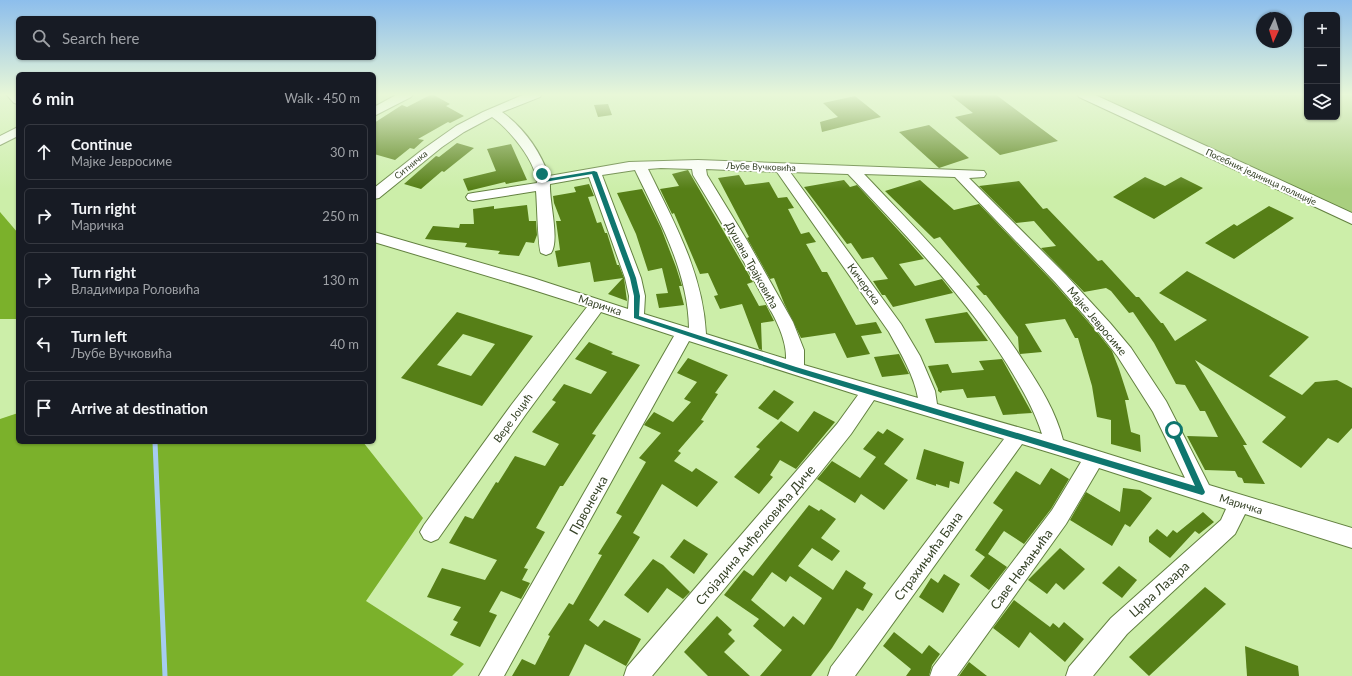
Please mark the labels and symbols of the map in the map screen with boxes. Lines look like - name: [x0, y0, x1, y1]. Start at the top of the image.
- north arrow: [1256, 12, 1292, 48]
- street label: Посебних јединица полиције: [1204, 146, 1319, 207]
- street label: Ситничка: [392, 148, 430, 181]
- street label: Љубе Вучковића: [725, 160, 796, 173]
- route end: [533, 165, 551, 183]
- street label: Душана Трајковића: [723, 219, 782, 311]
- street label: Кичерска: [845, 261, 884, 307]
- street label: Мајке Јевросиме: [1065, 284, 1130, 358]
- street label: Маричка: [577, 291, 623, 318]
- street label: Вере Јоцић: [490, 391, 535, 445]
- route start: [1165, 421, 1183, 439]
- street label: Стојадина Анђелковића Диче: [692, 462, 818, 608]
- street label: Првонечка: [565, 473, 611, 537]
- street label: Маричка: [1218, 491, 1264, 516]
- street label: Страхињића Бана: [890, 508, 966, 604]
- street label: Саве Немањића: [986, 526, 1056, 612]
- street label: Цара Лазара: [1126, 558, 1192, 620]

